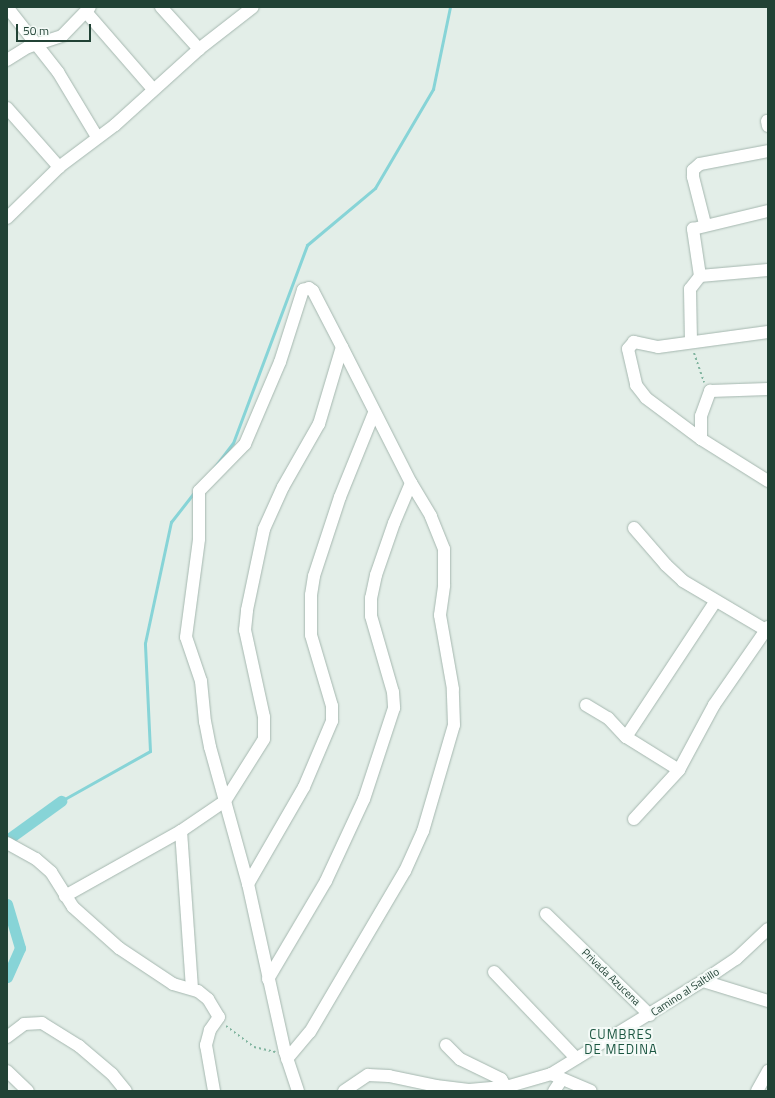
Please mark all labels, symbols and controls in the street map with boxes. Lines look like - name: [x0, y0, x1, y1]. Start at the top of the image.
- scale bar: [18, 16, 93, 42]
- text: 50 m: [23, 21, 49, 40]
- street label: Privada Azucena: [579, 946, 643, 1008]
- street label: Camino al Saltillo: [648, 965, 722, 1019]
- district label: CUMBRES DE MEDINA: [584, 1027, 658, 1058]

